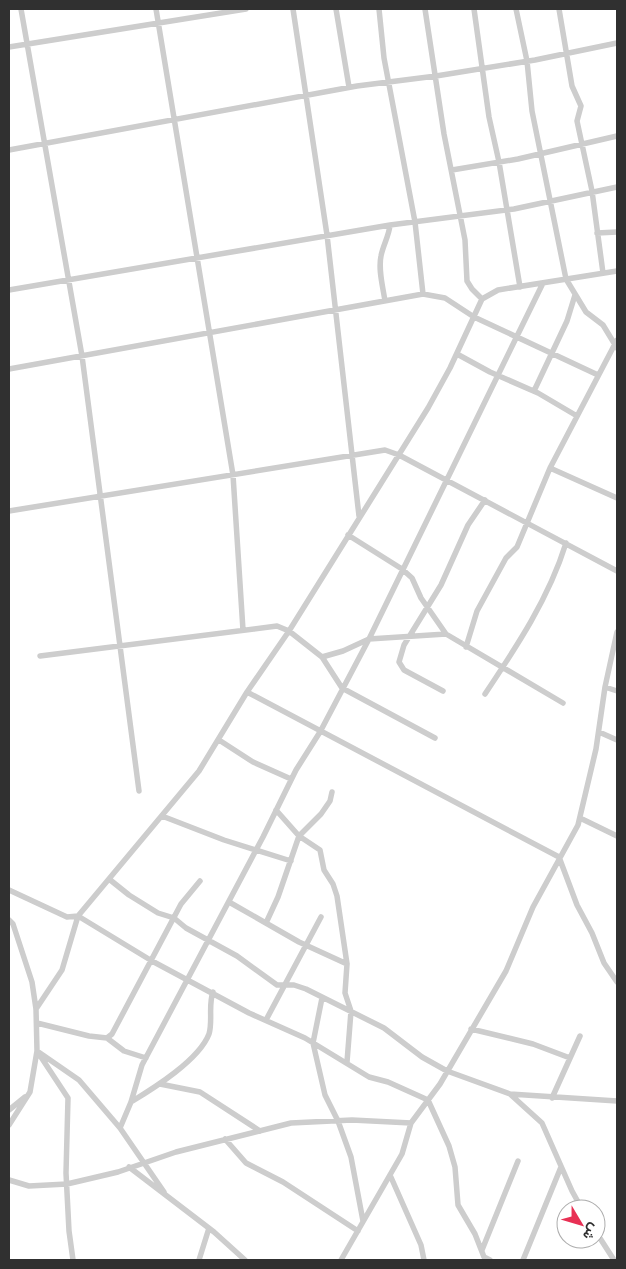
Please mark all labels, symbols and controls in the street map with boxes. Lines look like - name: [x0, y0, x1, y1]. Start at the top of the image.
- north arrow: [556, 1199, 606, 1249]
- text: ش: [578, 1219, 605, 1246]

